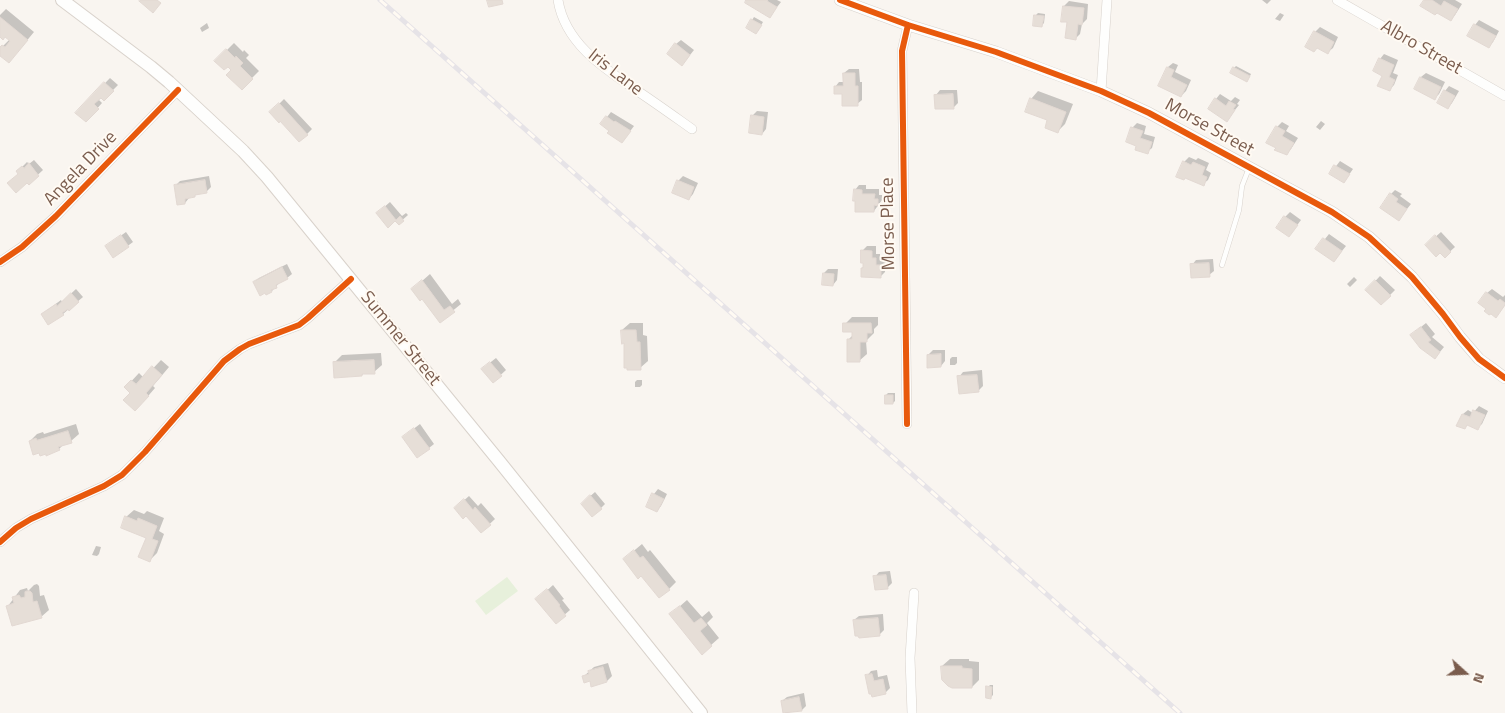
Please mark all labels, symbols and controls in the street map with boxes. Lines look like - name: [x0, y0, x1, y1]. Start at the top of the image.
- street label: Albro Street: [1377, 16, 1465, 80]
- street label: Iris Lane: [583, 45, 647, 101]
- street label: Morse Street: [1161, 95, 1257, 161]
- street label: Angela Drive: [40, 127, 122, 211]
- street label: Morse Place: [877, 177, 901, 271]
- street label: Summer Street: [355, 287, 445, 391]
- north arrow: [1440, 648, 1490, 698]
- text: N: [1468, 670, 1491, 686]

